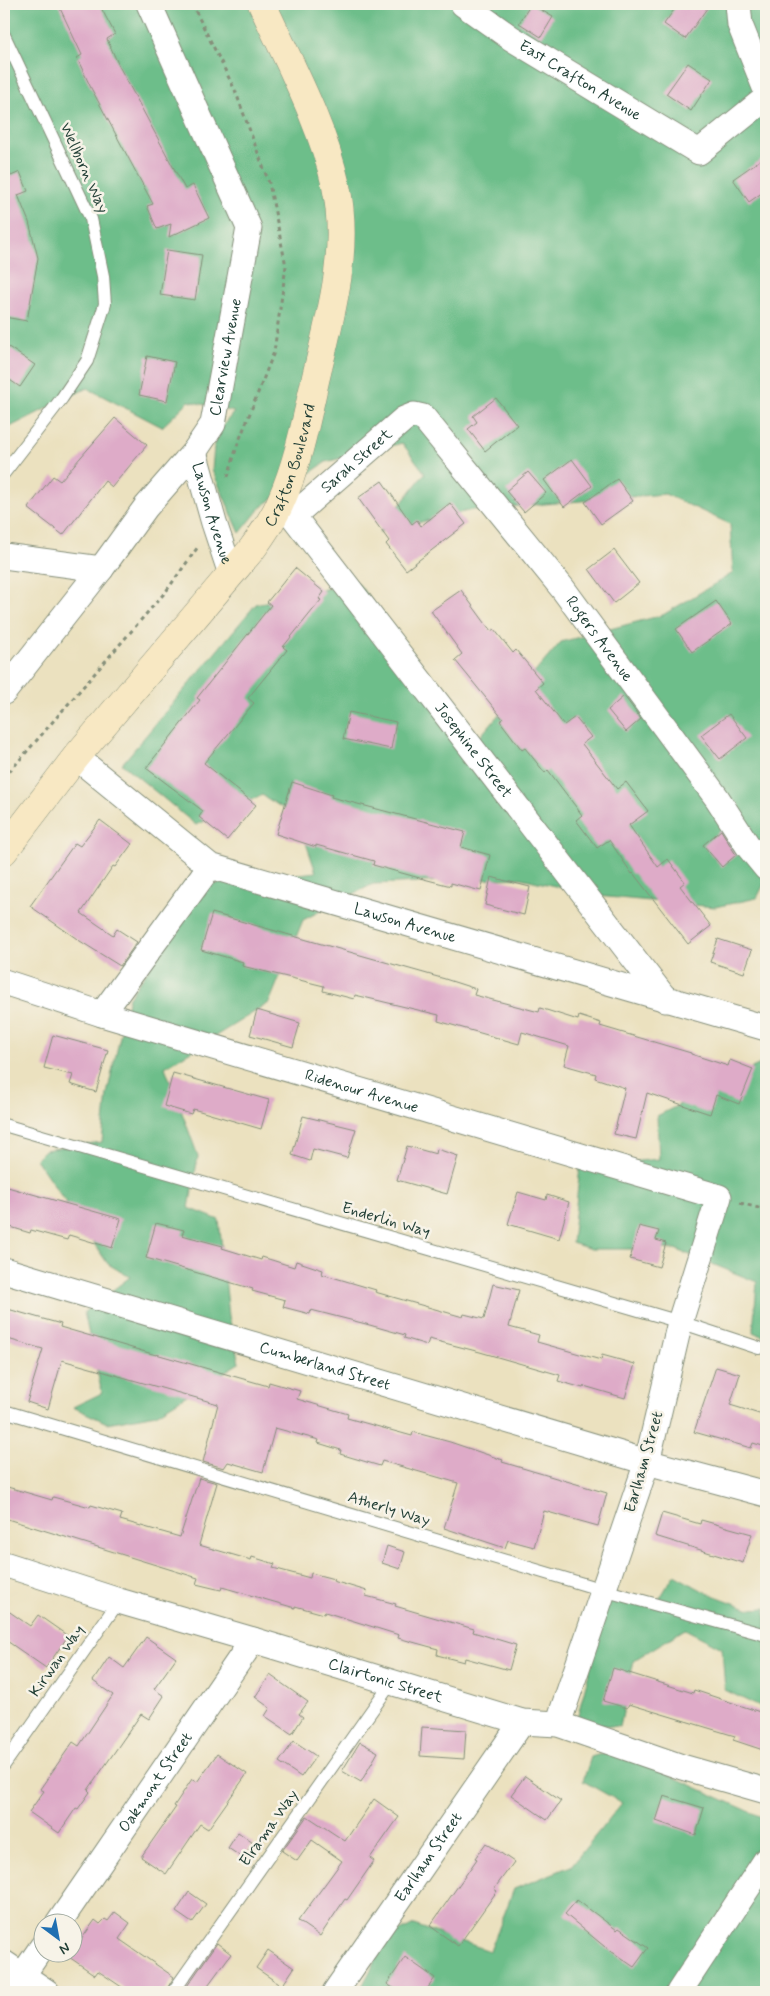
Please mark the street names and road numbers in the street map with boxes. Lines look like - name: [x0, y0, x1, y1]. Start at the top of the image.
- street label: East Crafton Avenue: [515, 35, 646, 126]
- street label: Wellborn Way: [55, 119, 113, 217]
- street label: Clearview Avenue: [204, 297, 246, 418]
- street label: Crafton Boulevard: [259, 402, 320, 531]
- street label: Sarah Street: [316, 423, 397, 498]
- street label: Lawson Avenue: [187, 460, 238, 568]
- street label: Rogers Avenue: [561, 592, 639, 686]
- street label: Josephine Street: [430, 698, 517, 803]
- street label: Lawson Avenue: [351, 898, 459, 948]
- street label: Ridenour Avenue: [302, 1064, 421, 1118]
- street label: Enderlin Way: [339, 1197, 433, 1243]
- street label: Cumberland Street: [257, 1336, 393, 1395]
- street label: Earlham Street: [619, 1409, 669, 1515]
- street label: Atherly Way: [345, 1487, 433, 1531]
- street label: Kirwan Way: [24, 1621, 90, 1701]
- street label: Clairtonic Street: [326, 1653, 446, 1708]
- street label: Oakmont Street: [114, 1728, 197, 1836]
- street label: Elrama Way: [235, 1785, 303, 1871]
- street label: Earlham Street: [390, 1808, 467, 1906]

